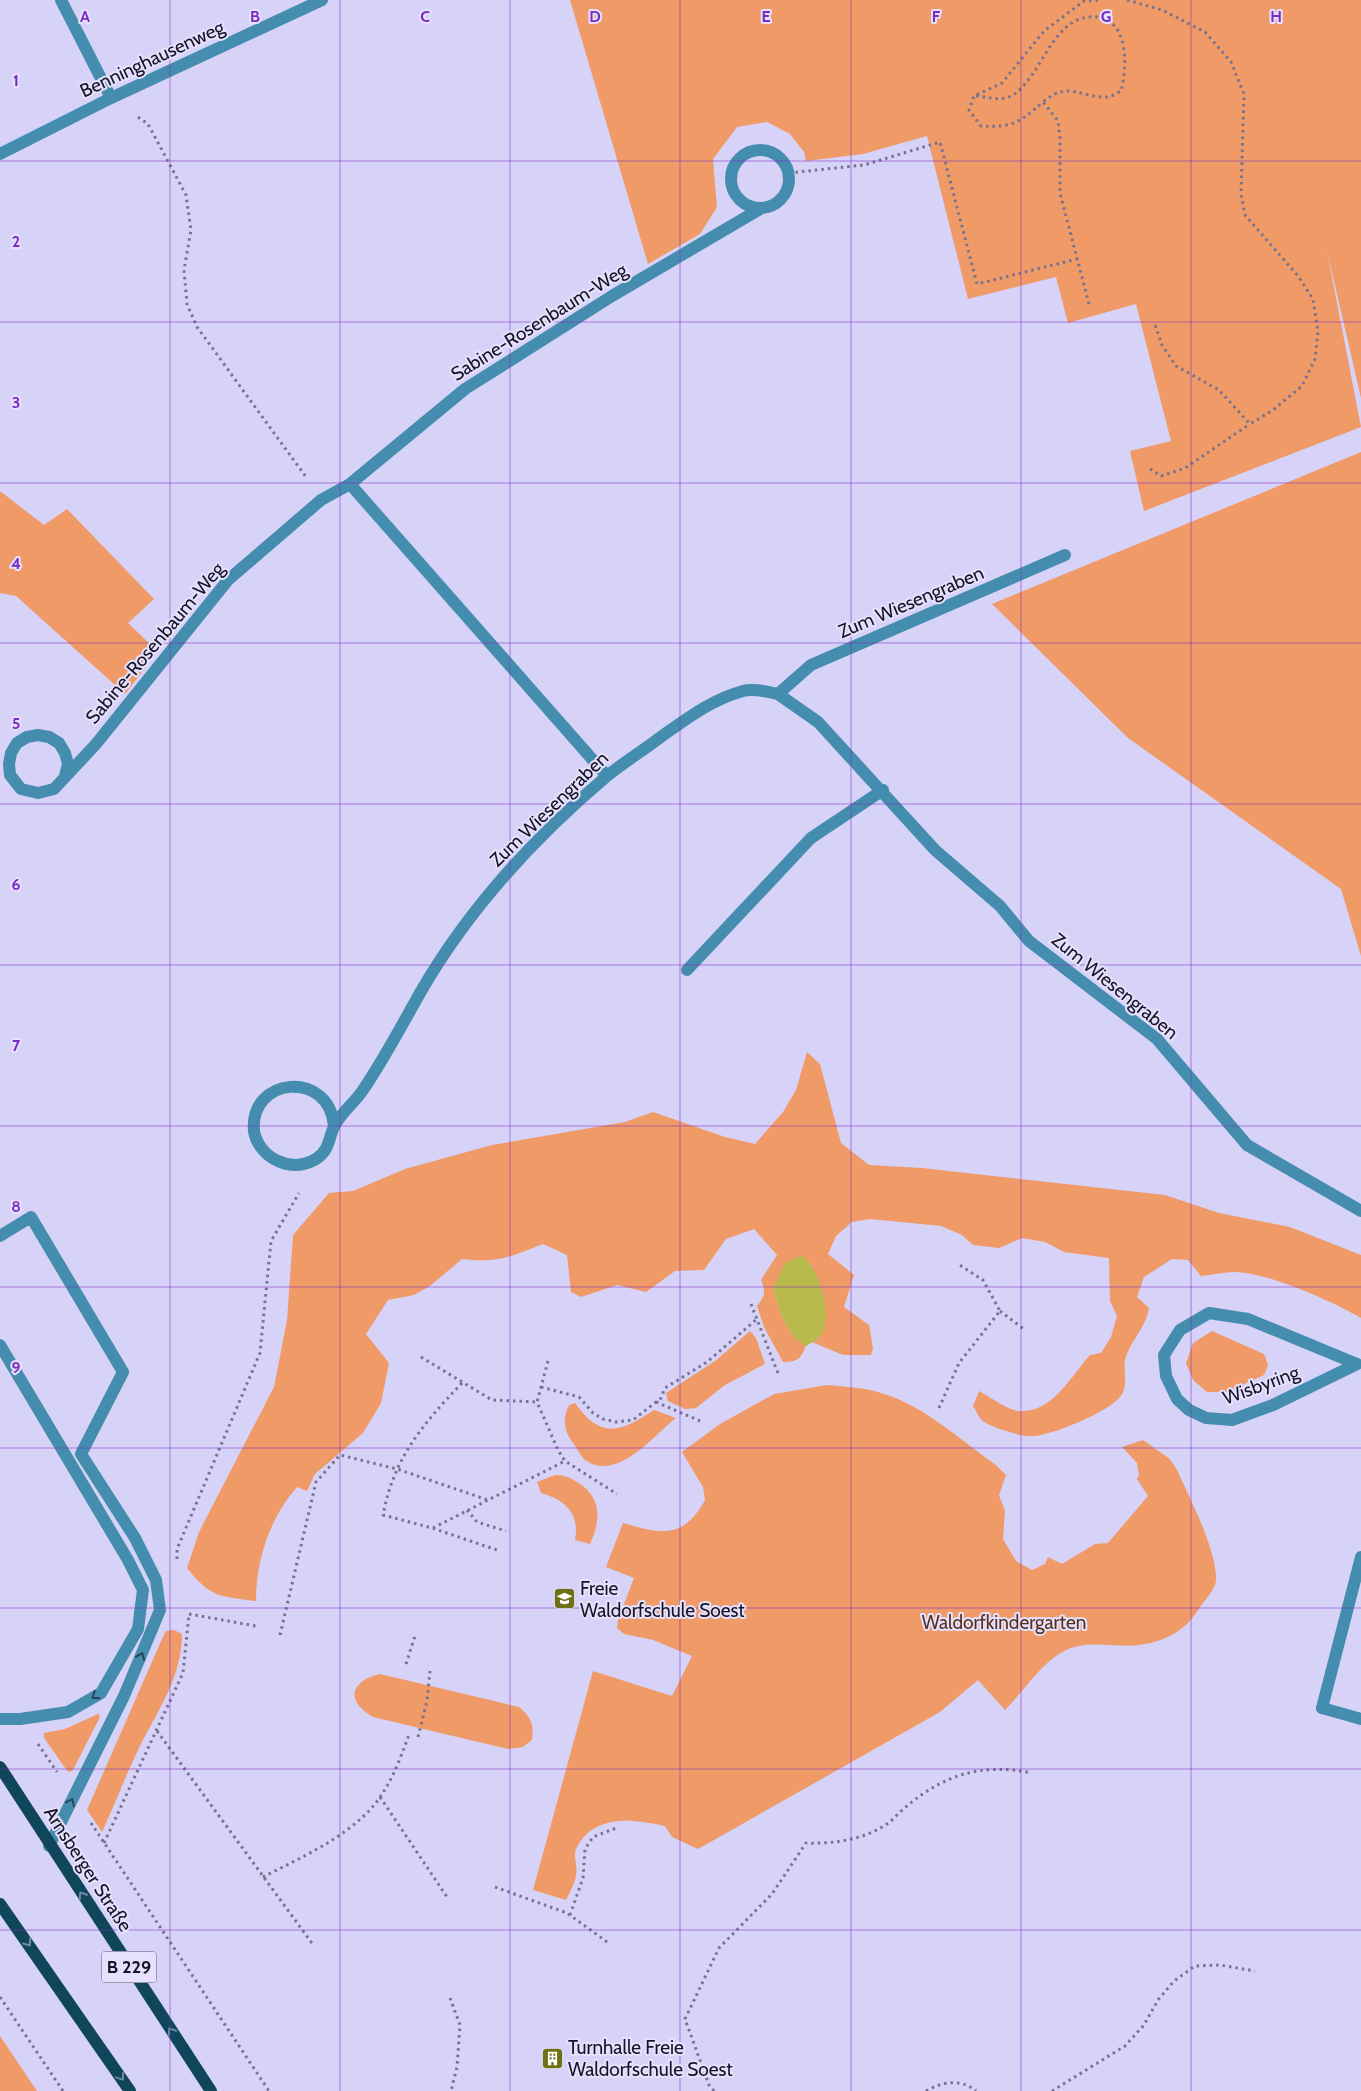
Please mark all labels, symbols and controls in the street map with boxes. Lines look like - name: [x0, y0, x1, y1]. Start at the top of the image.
- text: A: [80, 7, 90, 26]
- text: B: [250, 7, 260, 26]
- text: C: [420, 7, 430, 26]
- text: D: [589, 7, 601, 26]
- text: E: [761, 7, 771, 26]
- text: F: [932, 7, 941, 26]
- text: G: [1101, 7, 1111, 26]
- text: H: [1270, 7, 1282, 26]
- street label: Benninghausenweg: [76, 15, 228, 103]
- text: 1: [13, 71, 19, 90]
- text: 2: [12, 232, 20, 251]
- street label: Sabine-Rosenbaum-Weg: [447, 258, 632, 386]
- text: 3: [12, 393, 20, 412]
- text: 4: [11, 554, 21, 573]
- street label: Sabine-Rosenbaum-Weg: [81, 557, 230, 728]
- street label: Zum Wiesengraben: [835, 561, 987, 643]
- text: 5: [12, 714, 20, 733]
- street label: Zum Wiesengraben: [485, 747, 613, 871]
- text: 6: [12, 875, 21, 894]
- street label: Zum Wiesengraben: [1047, 928, 1183, 1044]
- text: 7: [12, 1036, 21, 1055]
- text: 8: [11, 1197, 21, 1216]
- text: 9: [12, 1358, 21, 1377]
- street label: Wisbyring: [1220, 1360, 1303, 1409]
- place label: Freie Waldorfschule Soest: [580, 1577, 745, 1622]
- school or university icon: Freie Waldorfschule Soest: [552, 1587, 576, 1611]
- park label: Waldorfkindergarten: [922, 1611, 1086, 1634]
- one-way arrow: [135, 1652, 145, 1660]
- one-way arrow: [91, 1690, 101, 1699]
- one-way arrow: [65, 1798, 75, 1807]
- street label: Arnsberger Straße: [39, 1802, 137, 1936]
- one-way arrow: [78, 1891, 88, 1900]
- one-way arrow: [22, 1937, 31, 1947]
- road number: B 229: [102, 1951, 156, 1982]
- one-way arrow: [168, 2027, 177, 2036]
- place label: Turnhalle Freie Waldorfschule Soest: [568, 2036, 733, 2081]
- building icon: Turnhalle Freie Waldorfschule Soest: [540, 2046, 564, 2070]
- one-way arrow: [115, 2071, 124, 2081]

